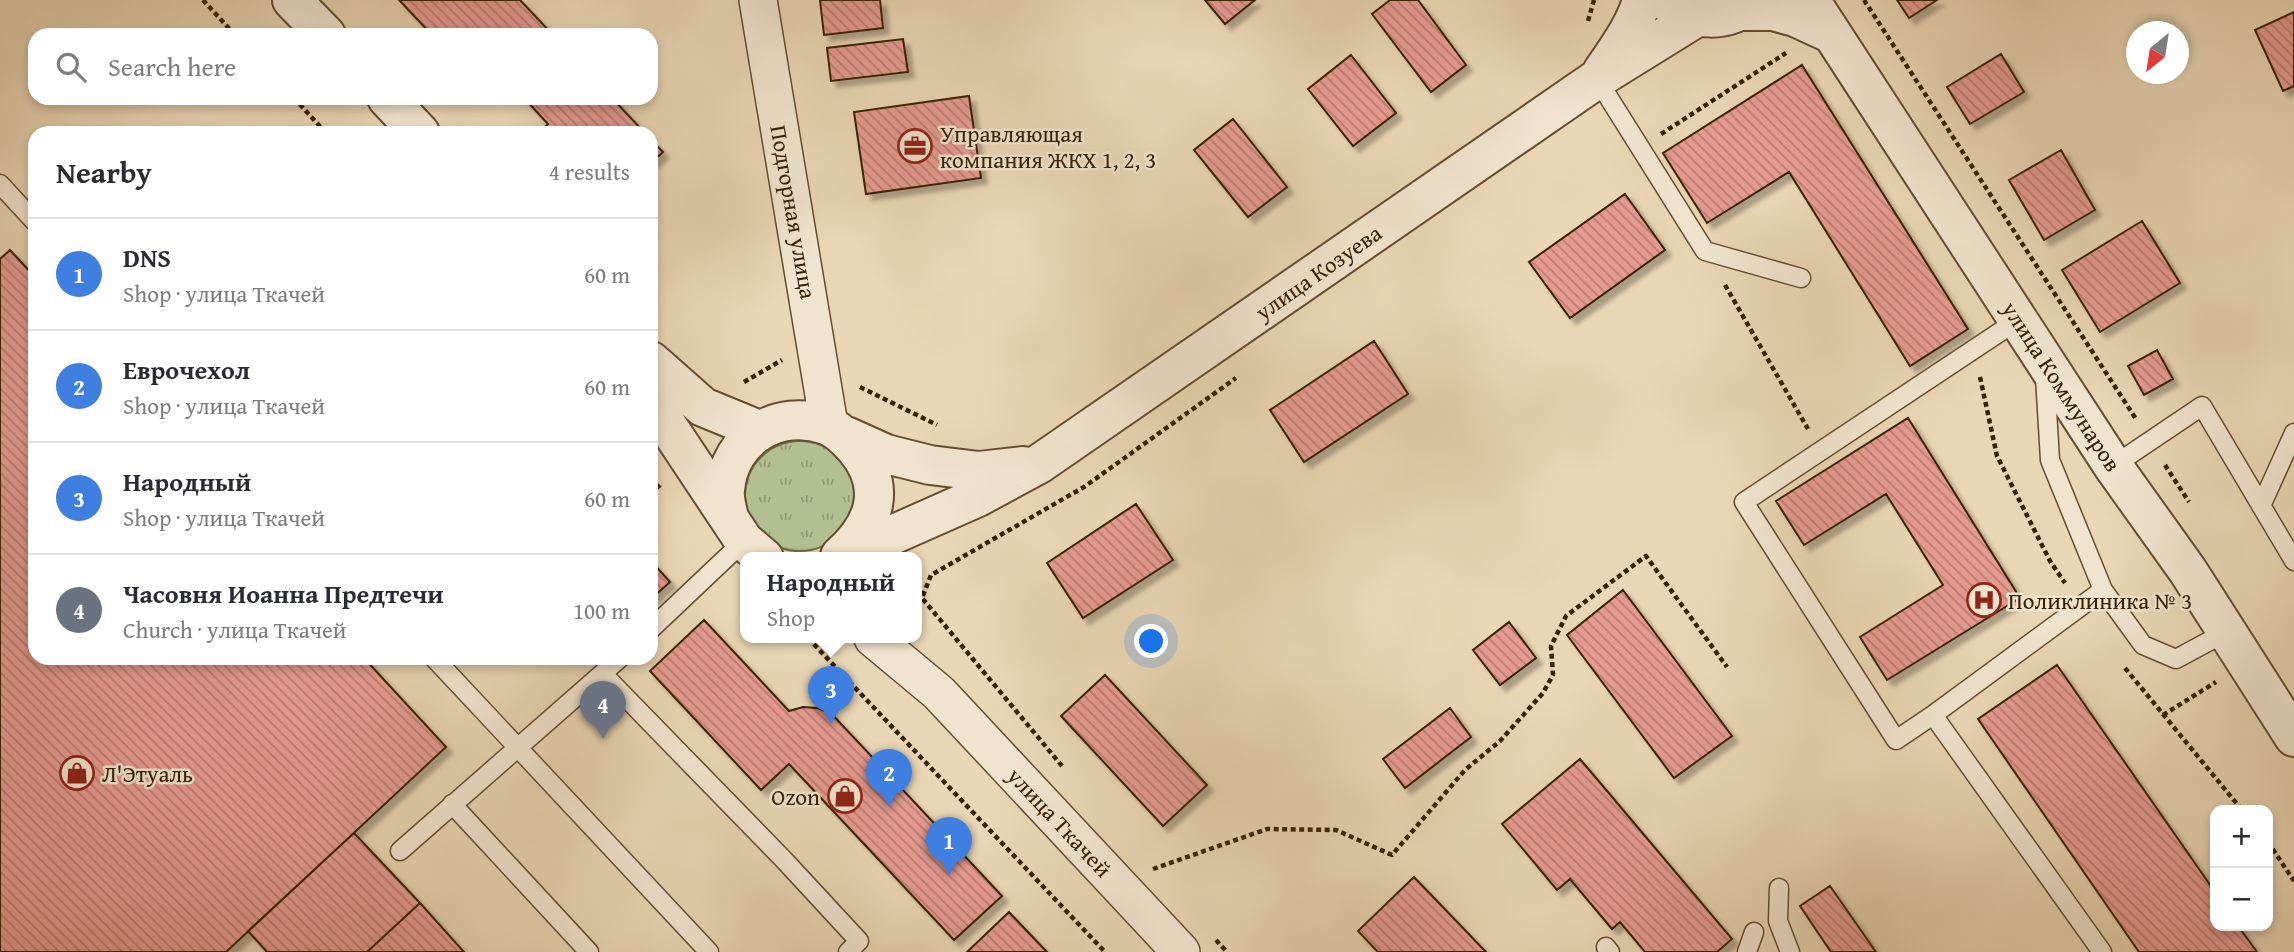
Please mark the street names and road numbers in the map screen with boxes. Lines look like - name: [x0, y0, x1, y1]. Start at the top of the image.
- street label: Подгорная улица: [762, 122, 826, 302]
- street label: улица Козуева: [1247, 216, 1388, 328]
- street label: улица Коммунаров: [1994, 293, 2130, 478]
- street label: улица Ткачей: [1000, 759, 1120, 885]

